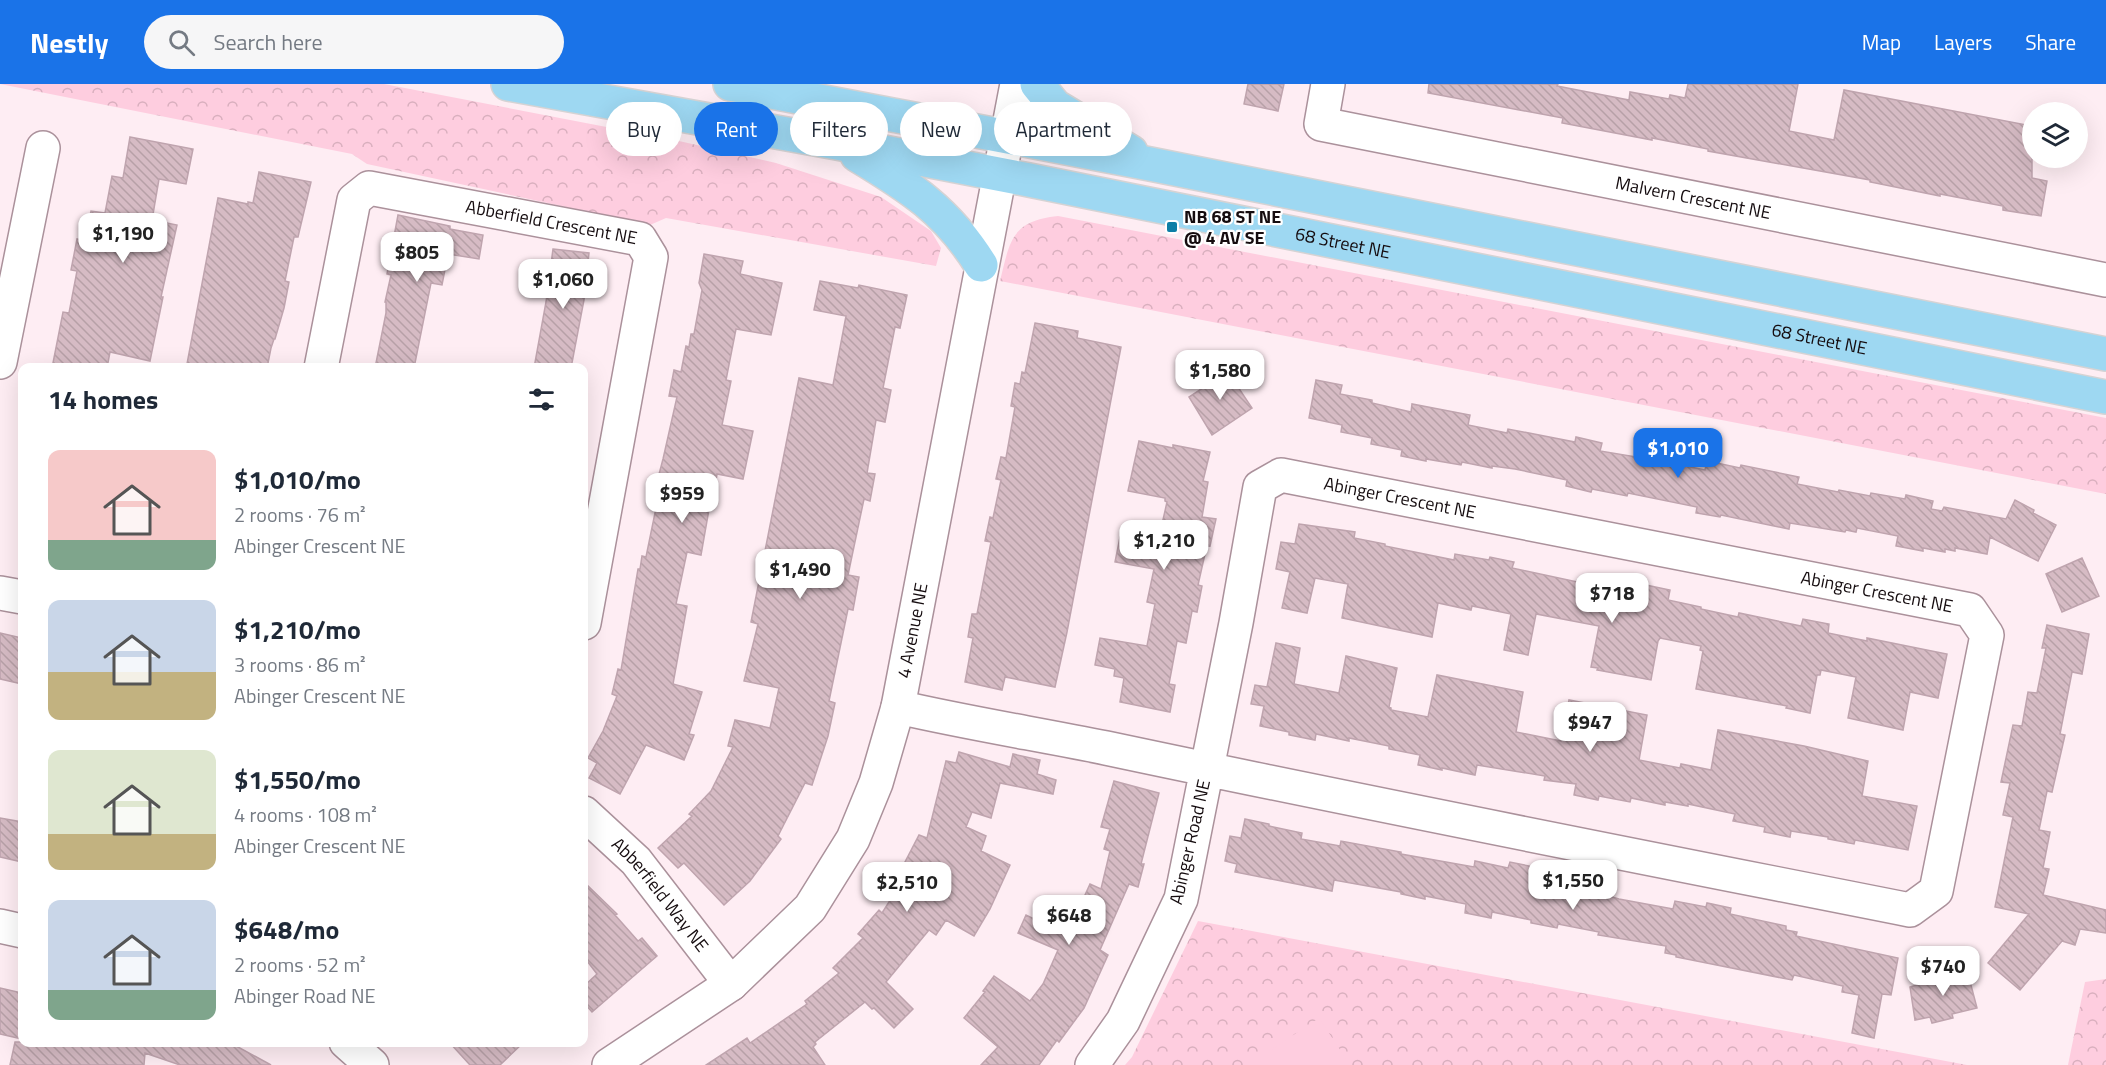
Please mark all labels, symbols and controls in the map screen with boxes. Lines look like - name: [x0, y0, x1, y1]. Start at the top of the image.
- search box: [144, 15, 564, 69]
- text: Nestly: [30, 21, 108, 64]
- text: Search here: [213, 25, 323, 59]
- icon: search: [165, 26, 198, 59]
- text: Map: [1862, 26, 1901, 58]
- text: Layers: [1934, 26, 1992, 58]
- text: Share: [2025, 26, 2076, 58]
- chip: Buy: [606, 102, 682, 156]
- chip: Rent: [694, 102, 778, 156]
- chip: Filters: [790, 102, 888, 156]
- chip: New: [900, 102, 982, 156]
- chip: Apartment: [994, 102, 1132, 156]
- map controls: [2022, 102, 2088, 168]
- button: layers: [2022, 102, 2088, 168]
- street label: Malvern Crescent NE: [1613, 169, 1773, 226]
- street label: Abberfield Crescent NE: [464, 192, 639, 251]
- place label: NB 68 ST NE @ 4 AV SE: [1184, 203, 1281, 251]
- pin: $1,190: [74, 213, 172, 264]
- text: $1,190: [92, 217, 154, 248]
- marker: NB 68 ST NE @ 4 AV SE: [1165, 220, 1179, 234]
- street label: 68 Street NE: [1293, 220, 1393, 266]
- pin: $805: [381, 232, 453, 283]
- text: $805: [395, 236, 439, 267]
- pin: $1,060: [514, 259, 612, 310]
- text: $1,060: [532, 263, 594, 294]
- street label: 68 Street NE: [1769, 316, 1870, 362]
- pin: $1,580: [1171, 350, 1269, 401]
- text: $1,580: [1189, 354, 1251, 385]
- text: 14 homes: [48, 380, 158, 419]
- icon: filters: [525, 383, 558, 416]
- pin: $1,010: [1629, 428, 1727, 479]
- text: $1,010: [1647, 432, 1709, 463]
- text: $1,010/mo: [234, 460, 361, 499]
- street label: Abinger Crescent NE: [1322, 470, 1478, 526]
- pin: $959: [646, 473, 718, 524]
- icon: home: [96, 474, 168, 546]
- text: $959: [660, 477, 704, 508]
- text: 2 rooms · 76 m²: [234, 499, 366, 530]
- pin: $1,210: [1115, 520, 1213, 571]
- text: $1,210: [1133, 524, 1195, 555]
- text: Abinger Crescent NE: [234, 530, 406, 561]
- pin: $1,490: [751, 549, 849, 600]
- text: $1,490: [769, 553, 831, 584]
- street label: Abinger Crescent NE: [1799, 564, 1955, 620]
- pin: $718: [1576, 573, 1648, 624]
- text: $718: [1590, 577, 1634, 608]
- street label: 4 Avenue NE: [890, 580, 934, 680]
- text: $1,210/mo: [234, 610, 361, 649]
- icon: home: [96, 624, 168, 696]
- text: 3 rooms · 86 m²: [234, 649, 366, 680]
- text: Abinger Crescent NE: [234, 680, 406, 711]
- pin: $947: [1554, 702, 1626, 753]
- text: $947: [1568, 706, 1612, 737]
- text: $1,550/mo: [234, 760, 361, 799]
- icon: home: [96, 774, 168, 846]
- street label: Abinger Road NE: [1162, 777, 1217, 907]
- text: 4 rooms · 108 m²: [234, 799, 377, 830]
- text: Abinger Crescent NE: [234, 830, 406, 861]
- street label: Abberfield Way NE: [606, 831, 715, 957]
- pin: $1,550: [1524, 860, 1622, 911]
- pin: $2,510: [858, 862, 956, 913]
- text: $1,550: [1542, 864, 1604, 895]
- text: $2,510: [876, 866, 938, 897]
- pin: $648: [1033, 895, 1105, 946]
- text: $648: [1047, 899, 1091, 930]
- text: $648/mo: [234, 910, 339, 949]
- icon: home: [96, 924, 168, 996]
- pin: $740: [1907, 946, 1979, 997]
- text: 2 rooms · 52 m²: [234, 949, 366, 980]
- text: $740: [1921, 950, 1965, 981]
- text: Abinger Road NE: [234, 980, 376, 1011]

